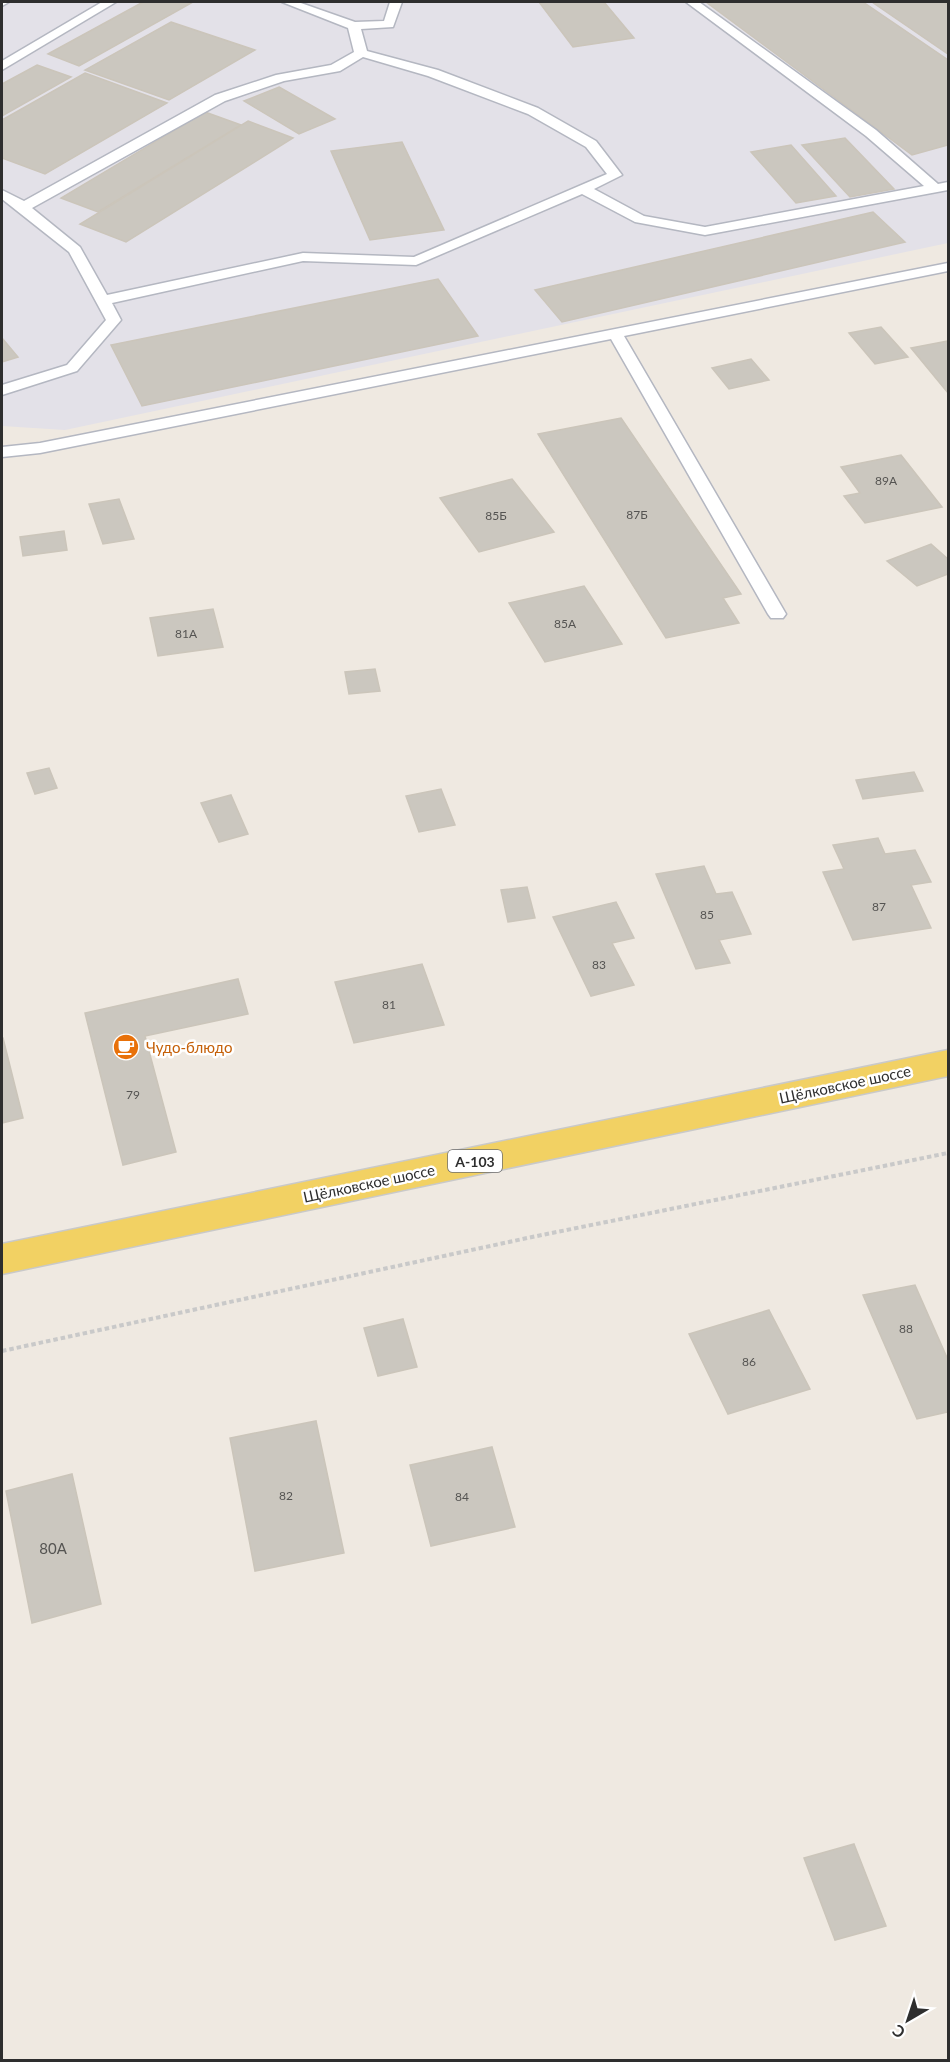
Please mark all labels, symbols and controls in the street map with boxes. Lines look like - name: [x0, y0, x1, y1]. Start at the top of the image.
- house number: 89А: [875, 473, 898, 488]
- house number: 87Б: [626, 507, 648, 522]
- house number: 85Б: [485, 508, 507, 523]
- house number: 85А: [554, 616, 577, 631]
- house number: 81А: [175, 626, 198, 641]
- house number: 87: [872, 899, 886, 914]
- house number: 85: [700, 907, 714, 922]
- house number: 83: [592, 957, 606, 972]
- house number: 81: [382, 997, 396, 1012]
- cafe icon: Чудо-блюдо: [111, 1032, 141, 1062]
- place label: Чудо-блюдо: [146, 1038, 232, 1056]
- street label: Щёлковское шоссе: [778, 1061, 913, 1107]
- house number: 79: [126, 1087, 140, 1102]
- road number: А-103: [448, 1150, 502, 1172]
- street label: Щёлковское шоссе: [302, 1160, 437, 1206]
- house number: 88: [899, 1321, 913, 1336]
- house number: 86: [742, 1354, 756, 1369]
- house number: 82: [279, 1488, 293, 1503]
- house number: 84: [455, 1489, 469, 1504]
- house number: 80А: [39, 1539, 68, 1557]
- north arrow: [878, 1990, 938, 2050]
- text: С: [888, 2021, 908, 2043]

